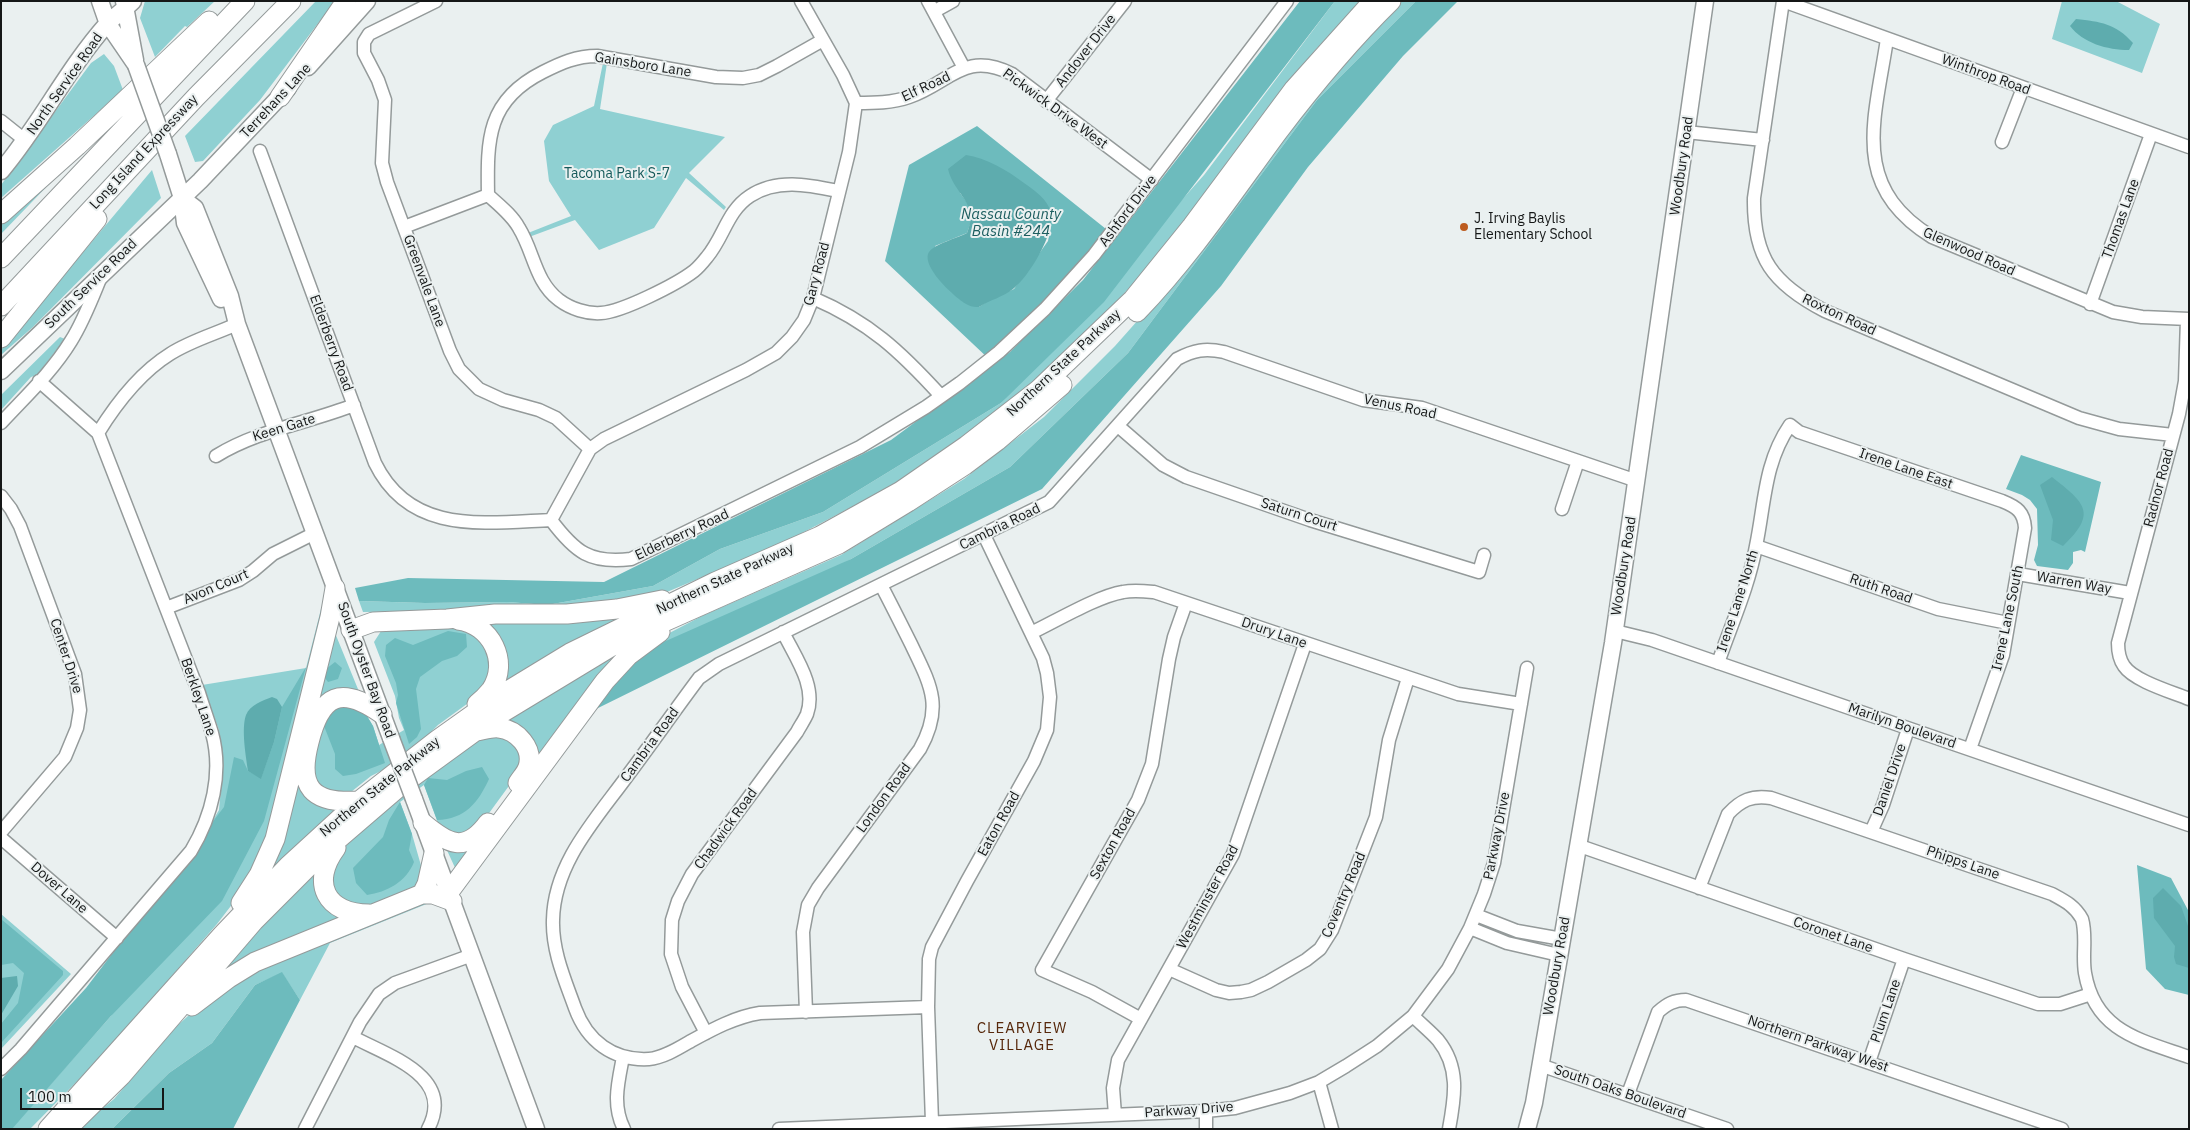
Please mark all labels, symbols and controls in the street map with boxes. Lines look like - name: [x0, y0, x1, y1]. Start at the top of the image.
- street label: Andover Drive: [1052, 11, 1120, 91]
- street label: North Service Road: [23, 30, 107, 138]
- street label: Gainsboro Lane: [593, 49, 693, 81]
- street label: Winthrop Road: [1939, 51, 2033, 99]
- street label: Terrehans Lane: [237, 60, 315, 142]
- street label: Pickwick Drive West: [999, 65, 1111, 153]
- street label: Elf Road: [899, 68, 953, 106]
- street label: Long Island Expressway: [86, 91, 202, 213]
- street label: Woodbury Road: [1667, 115, 1697, 217]
- park label: Tacoma Park S-7: [564, 166, 670, 182]
- street label: Ashford Drive: [1096, 172, 1160, 250]
- street label: Thomas Lane: [2099, 177, 2143, 261]
- water label: Nassau County Basin #244: [961, 206, 1061, 241]
- place label: J. Irving Baylis Elementary School: [1474, 211, 1592, 243]
- marker: J. Irving Baylis Elementary School: [1458, 221, 1470, 233]
- street label: Glenwood Road: [1920, 224, 2018, 280]
- street label: Greenvale Lane: [399, 232, 449, 330]
- street label: South Service Road: [41, 236, 141, 332]
- street label: Gary Road: [800, 240, 834, 308]
- street label: Roxton Road: [1799, 291, 1879, 339]
- street label: Elderberry Road: [306, 292, 356, 394]
- street label: Northern State Parkway: [1004, 306, 1124, 420]
- street label: Venus Road: [1362, 391, 1438, 423]
- street label: Keen Gate: [251, 410, 317, 446]
- street label: Irene Lane East: [1857, 445, 1955, 493]
- street label: Radnor Road: [2140, 447, 2178, 529]
- street label: Saturn Court: [1259, 495, 1339, 535]
- street label: Cambria Road: [957, 500, 1043, 554]
- street label: Elderberry Road: [632, 506, 732, 564]
- street label: Woodbury Road: [1608, 515, 1640, 617]
- street label: Northern State Parkway: [654, 540, 796, 618]
- street label: Irene Lane North: [1714, 548, 1762, 654]
- street label: Irene Lane South: [1989, 564, 2027, 672]
- street label: Avon Court: [181, 566, 251, 608]
- street label: Warren Way: [2035, 568, 2113, 598]
- street label: Ruth Road: [1847, 570, 1915, 608]
- street label: South Oyster Bay Road: [334, 600, 398, 740]
- street label: Drury Lane: [1239, 614, 1309, 652]
- street label: Center Drive: [46, 616, 86, 696]
- street label: Berkley Lane: [177, 656, 219, 738]
- street label: Marilyn Boulevard: [1846, 700, 1958, 752]
- street label: Cambria Road: [617, 704, 683, 786]
- street label: Northern State Parkway: [317, 733, 443, 841]
- street label: Daniel Drive: [1870, 742, 1910, 818]
- street label: London Road: [853, 760, 915, 836]
- street label: Chadwick Road: [691, 785, 761, 873]
- street label: Eaton Road: [974, 789, 1024, 859]
- street label: Parkway Drive: [1480, 791, 1514, 881]
- street label: Sexton Road: [1087, 805, 1139, 883]
- street label: Westminster Road: [1174, 842, 1242, 952]
- street label: Phipps Lane: [1924, 843, 2002, 883]
- street label: Coventry Road: [1318, 850, 1370, 940]
- street label: Dover Lane: [27, 859, 91, 917]
- street label: Coronet Lane: [1791, 913, 1875, 957]
- street label: Woodbury Road: [1540, 915, 1574, 1017]
- street label: Plum Lane: [1867, 977, 1905, 1045]
- street label: Northern Parkway West: [1745, 1012, 1891, 1076]
- district label: CLEARVIEW VILLAGE: [976, 1020, 1068, 1055]
- street label: South Oaks Boulevard: [1552, 1062, 1688, 1122]
- scale bar: [22, 1078, 166, 1110]
- text: 100 m: [28, 1087, 72, 1106]
- street label: Parkway Drive: [1144, 1099, 1234, 1121]

